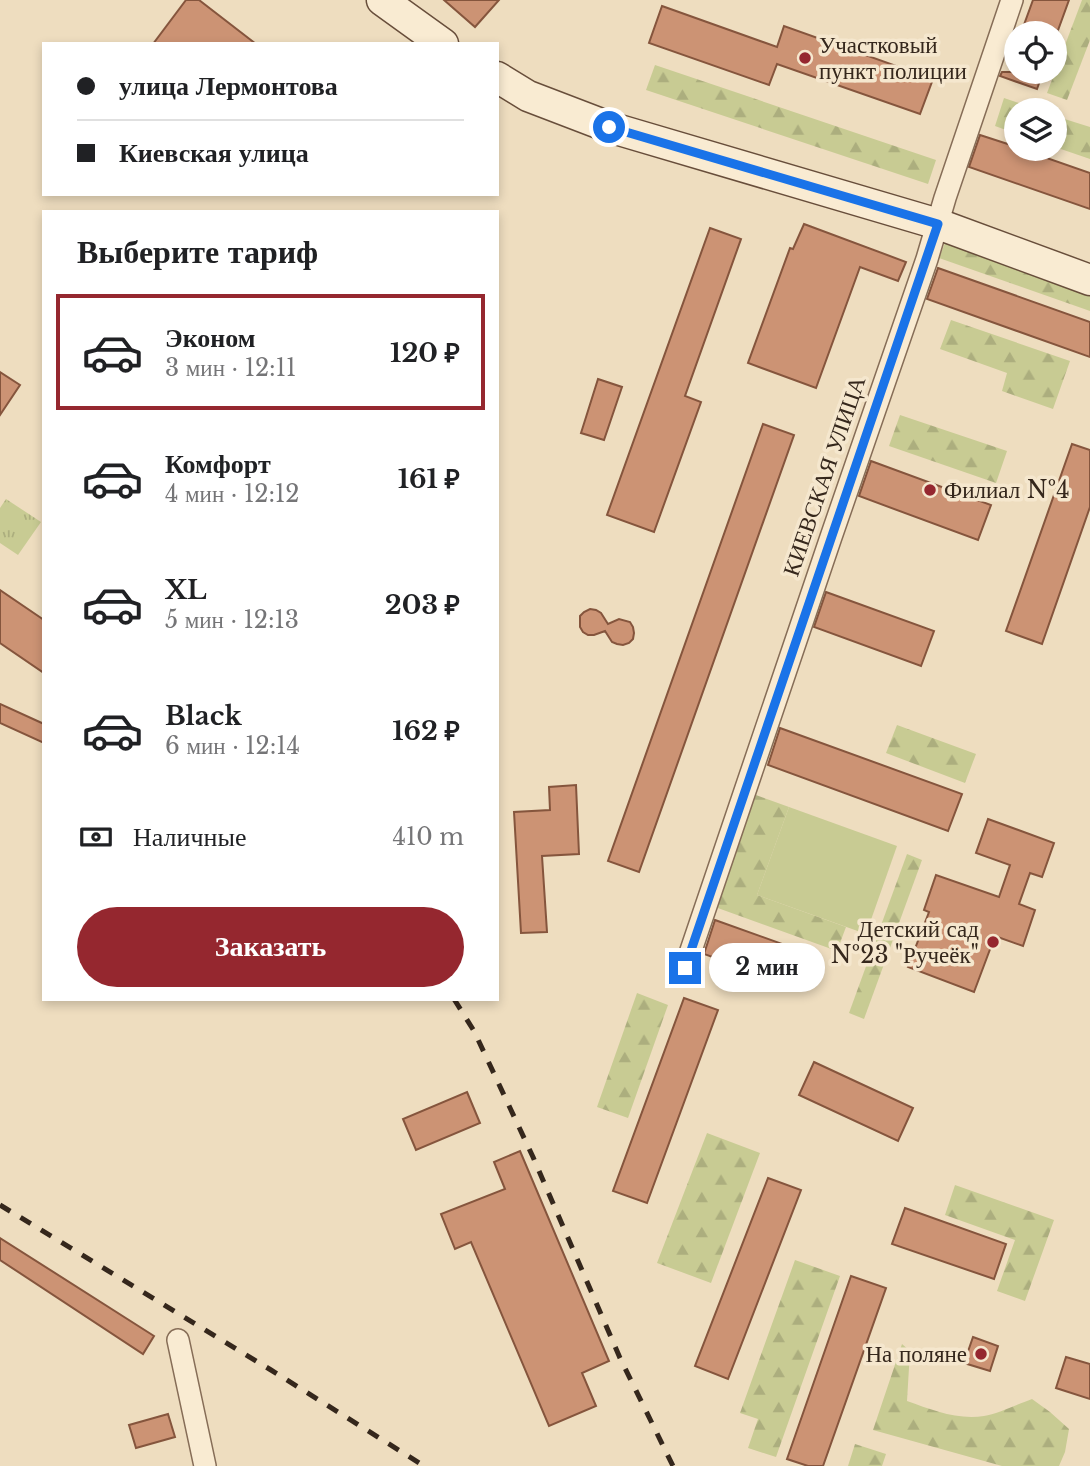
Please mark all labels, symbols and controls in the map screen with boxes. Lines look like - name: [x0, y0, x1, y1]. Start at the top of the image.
- map controls: [1004, 21, 1067, 161]
- button: locate: [1004, 21, 1067, 84]
- place label: Участковый пункт полиции: [819, 31, 967, 85]
- marker: Участковый пункт полиции: [797, 50, 813, 66]
- text: улица Лермонтова: [119, 70, 338, 102]
- button: layers: [1004, 98, 1067, 161]
- route start: [593, 111, 625, 143]
- text: Киевская улица: [119, 137, 309, 169]
- text: Выберите тариф: [77, 232, 318, 272]
- icon: car: [81, 321, 144, 384]
- text: Эконом: [165, 322, 255, 354]
- text: 120 ₽: [390, 337, 460, 369]
- text: 3 мин · 12:11: [165, 354, 296, 382]
- street label: КИЕВСКАЯ УЛИЦА: [777, 372, 871, 580]
- icon: car: [81, 447, 144, 510]
- text: Комфорт: [165, 448, 271, 480]
- text: 161 ₽: [398, 463, 460, 495]
- place label: Филиал №4: [944, 476, 1070, 504]
- text: 4 мин · 12:12: [165, 480, 299, 508]
- marker: Филиал №4: [922, 482, 938, 498]
- icon: car: [81, 573, 144, 636]
- text: XL: [165, 574, 207, 606]
- text: 203 ₽: [385, 589, 460, 621]
- text: 5 мин · 12:13: [165, 606, 299, 634]
- icon: car: [81, 699, 144, 762]
- text: Black: [165, 700, 242, 732]
- text: 162 ₽: [392, 715, 460, 747]
- text: 6 мин · 12:14: [165, 732, 300, 760]
- icon: cash: [77, 818, 115, 856]
- text: Наличные: [133, 821, 246, 853]
- text: 410 m: [393, 823, 464, 851]
- button: Заказать: [77, 907, 464, 987]
- place label: Детский сад №23 "Ручеёк": [831, 915, 979, 969]
- marker: Детский сад №23 "Ручеёк": [985, 934, 1001, 950]
- callout: 2 мин: [710, 944, 825, 992]
- route end: [669, 952, 701, 984]
- text: 2 мин: [735, 953, 799, 981]
- place label: На поляне: [866, 1340, 967, 1368]
- marker: На поляне: [973, 1346, 989, 1362]

